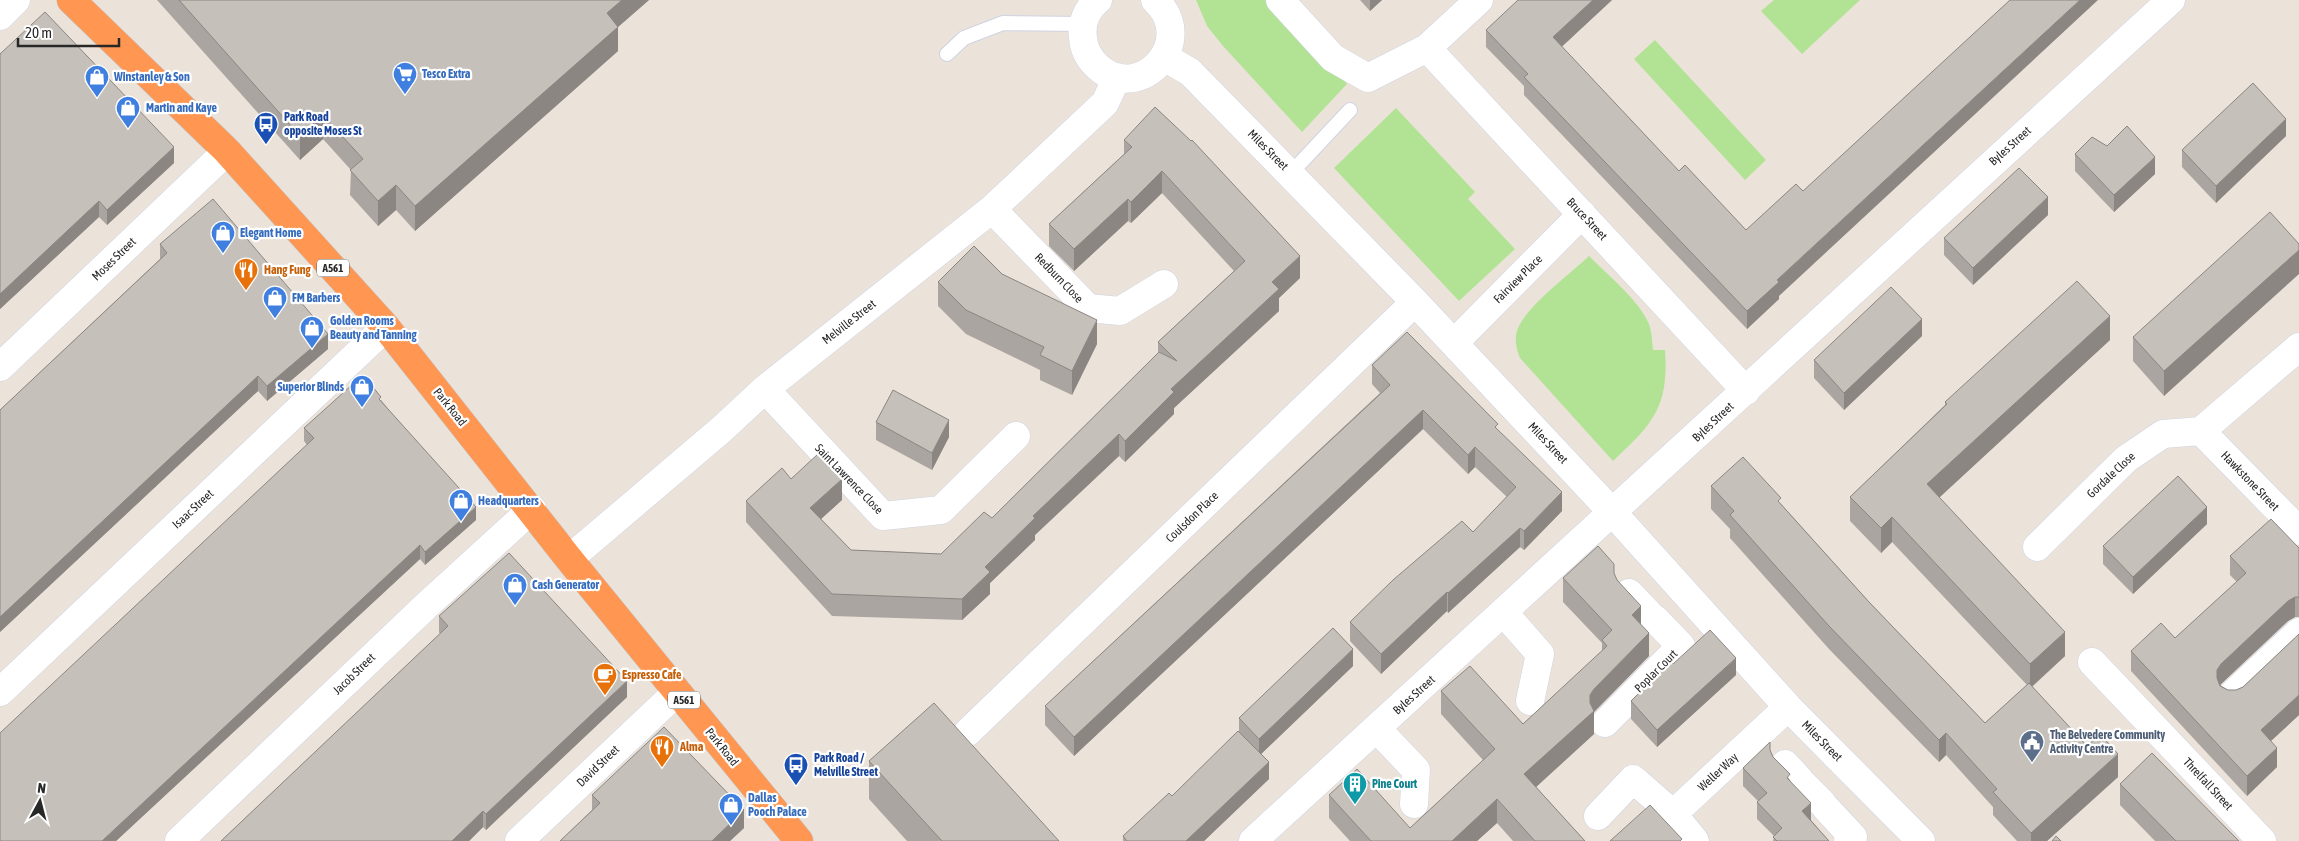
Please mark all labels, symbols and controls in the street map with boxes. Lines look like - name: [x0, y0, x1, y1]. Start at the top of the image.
- scale bar: [18, 15, 119, 47]
- text: 20 m: [25, 24, 52, 41]
- supermarket icon: Tesco Extra: [392, 61, 418, 95]
- shop icon: Winstanley & Son: [84, 64, 110, 98]
- place label: Tesco Extra: [422, 67, 471, 81]
- place label: Winstanley & Son: [113, 70, 190, 84]
- shop icon: Martin and Kaye: [115, 95, 141, 129]
- place label: Martin and Kaye: [146, 101, 217, 115]
- place label: Park Road opposite Moses St: [284, 110, 362, 138]
- bus stop icon: Park Road opposite Moses St: [253, 111, 279, 145]
- street label: Byles Street: [1986, 123, 2034, 168]
- street label: Miles Street: [1245, 127, 1292, 174]
- street label: Bruce Street: [1564, 195, 1611, 244]
- shop icon: Elegant Home: [210, 220, 236, 254]
- place label: Elegant Home: [240, 226, 302, 240]
- street label: Moses Street: [89, 234, 139, 283]
- street label: Redburn Close: [1032, 250, 1086, 306]
- street label: Fairview Place: [1491, 252, 1545, 306]
- restaurant icon: Hang Fung: [233, 257, 259, 291]
- road number: A561: [317, 260, 349, 276]
- place label: Hang Fung: [264, 263, 312, 277]
- shop icon: FM Barbers: [262, 285, 288, 319]
- place label: FM Barbers: [292, 291, 341, 305]
- street label: Melville Street: [820, 296, 879, 347]
- place label: Golden Rooms Beauty and Tanning: [330, 314, 418, 342]
- shop icon: Golden Rooms Beauty and Tanning: [299, 315, 325, 349]
- shop icon: Superior Blinds: [349, 374, 375, 408]
- place label: Superior Blinds: [278, 380, 345, 394]
- street label: Park Road: [431, 385, 469, 429]
- street label: Byles Street: [1689, 399, 1737, 445]
- street label: Miles Street: [1525, 419, 1571, 467]
- street label: Saint Lawrence Close: [812, 441, 886, 517]
- street label: Hawkstone Street: [2218, 448, 2282, 514]
- street label: Gordale Close: [2084, 449, 2138, 501]
- street label: Isaac Street: [170, 486, 217, 531]
- shop icon: Headquarters: [448, 488, 474, 522]
- street label: Coulsdon Place: [1163, 488, 1221, 546]
- place label: Headquarters: [478, 494, 539, 508]
- shop icon: Cash Generator: [502, 572, 528, 606]
- place label: Cash Generator: [532, 578, 600, 592]
- street label: Poplar Court: [1632, 646, 1681, 695]
- street label: Jacob Street: [330, 650, 378, 698]
- cafe icon: Espresso Cafe: [592, 662, 618, 696]
- place label: Espresso Cafe: [622, 668, 682, 682]
- street label: Byles Street: [1390, 672, 1438, 717]
- road number: A561: [668, 692, 700, 708]
- street label: Miles Street: [1799, 718, 1846, 765]
- street label: Park Road: [703, 725, 741, 769]
- place label: The Belvedere Community Activity Centre: [2049, 728, 2165, 756]
- public building icon: The Belvedere Community Activity Centre: [2019, 729, 2045, 763]
- restaurant icon: Alma: [649, 734, 675, 768]
- place label: Alma: [679, 740, 704, 754]
- street label: David Street: [574, 742, 623, 790]
- street label: Weller Way: [1695, 750, 1741, 794]
- place label: Park Road / Melville Street: [814, 751, 878, 779]
- bus stop icon: Park Road / Melville Street: [783, 752, 809, 786]
- street label: Threlfall Street: [2180, 755, 2236, 813]
- building icon: Pine Court: [1342, 771, 1368, 805]
- north arrow: [15, 776, 65, 826]
- place label: Pine Court: [1372, 777, 1418, 791]
- text: N: [37, 780, 47, 797]
- place label: Dallas Pooch Palace: [748, 791, 807, 819]
- shop icon: Dallas Pooch Palace: [718, 792, 744, 826]

